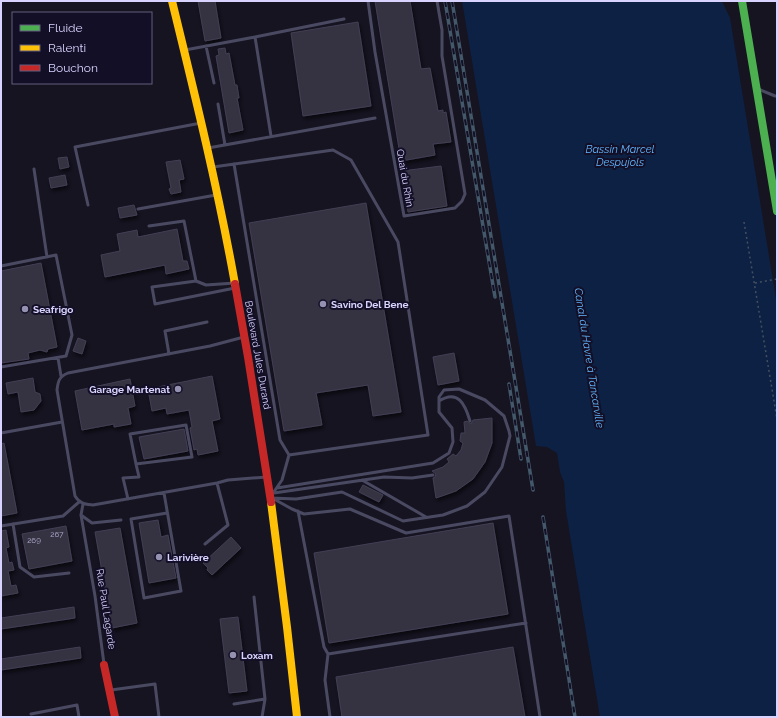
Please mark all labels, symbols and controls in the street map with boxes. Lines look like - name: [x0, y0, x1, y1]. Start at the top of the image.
- legend: [12, 12, 152, 84]
- text: Fluide: [48, 21, 83, 35]
- text: Ralenti: [48, 41, 86, 55]
- text: Bouchon: [48, 61, 98, 75]
- water label: Bassin Marcel Despujols: [585, 143, 655, 169]
- street label: Quai du Rhin: [394, 148, 416, 208]
- water label: Canal du Havre à Tancarville: [571, 287, 607, 429]
- marker: Savino Del Bene: [318, 299, 328, 309]
- place label: Savino Del Bene: [331, 299, 408, 310]
- street label: Boulevard Jules Durand: [243, 300, 273, 410]
- marker: Seafrigo: [20, 304, 30, 314]
- place label: Seafrigo: [33, 304, 73, 315]
- place label: Garage Martenat: [89, 384, 170, 395]
- marker: Garage Martenat: [173, 384, 183, 394]
- house number: 267: [50, 529, 64, 539]
- house number: 269: [27, 535, 41, 545]
- marker: Larivière: [154, 552, 164, 562]
- place label: Larivière: [167, 552, 209, 563]
- street label: Rue Paul Lagarde: [94, 568, 118, 650]
- marker: Loxam: [228, 650, 238, 660]
- place label: Loxam: [241, 650, 273, 661]

